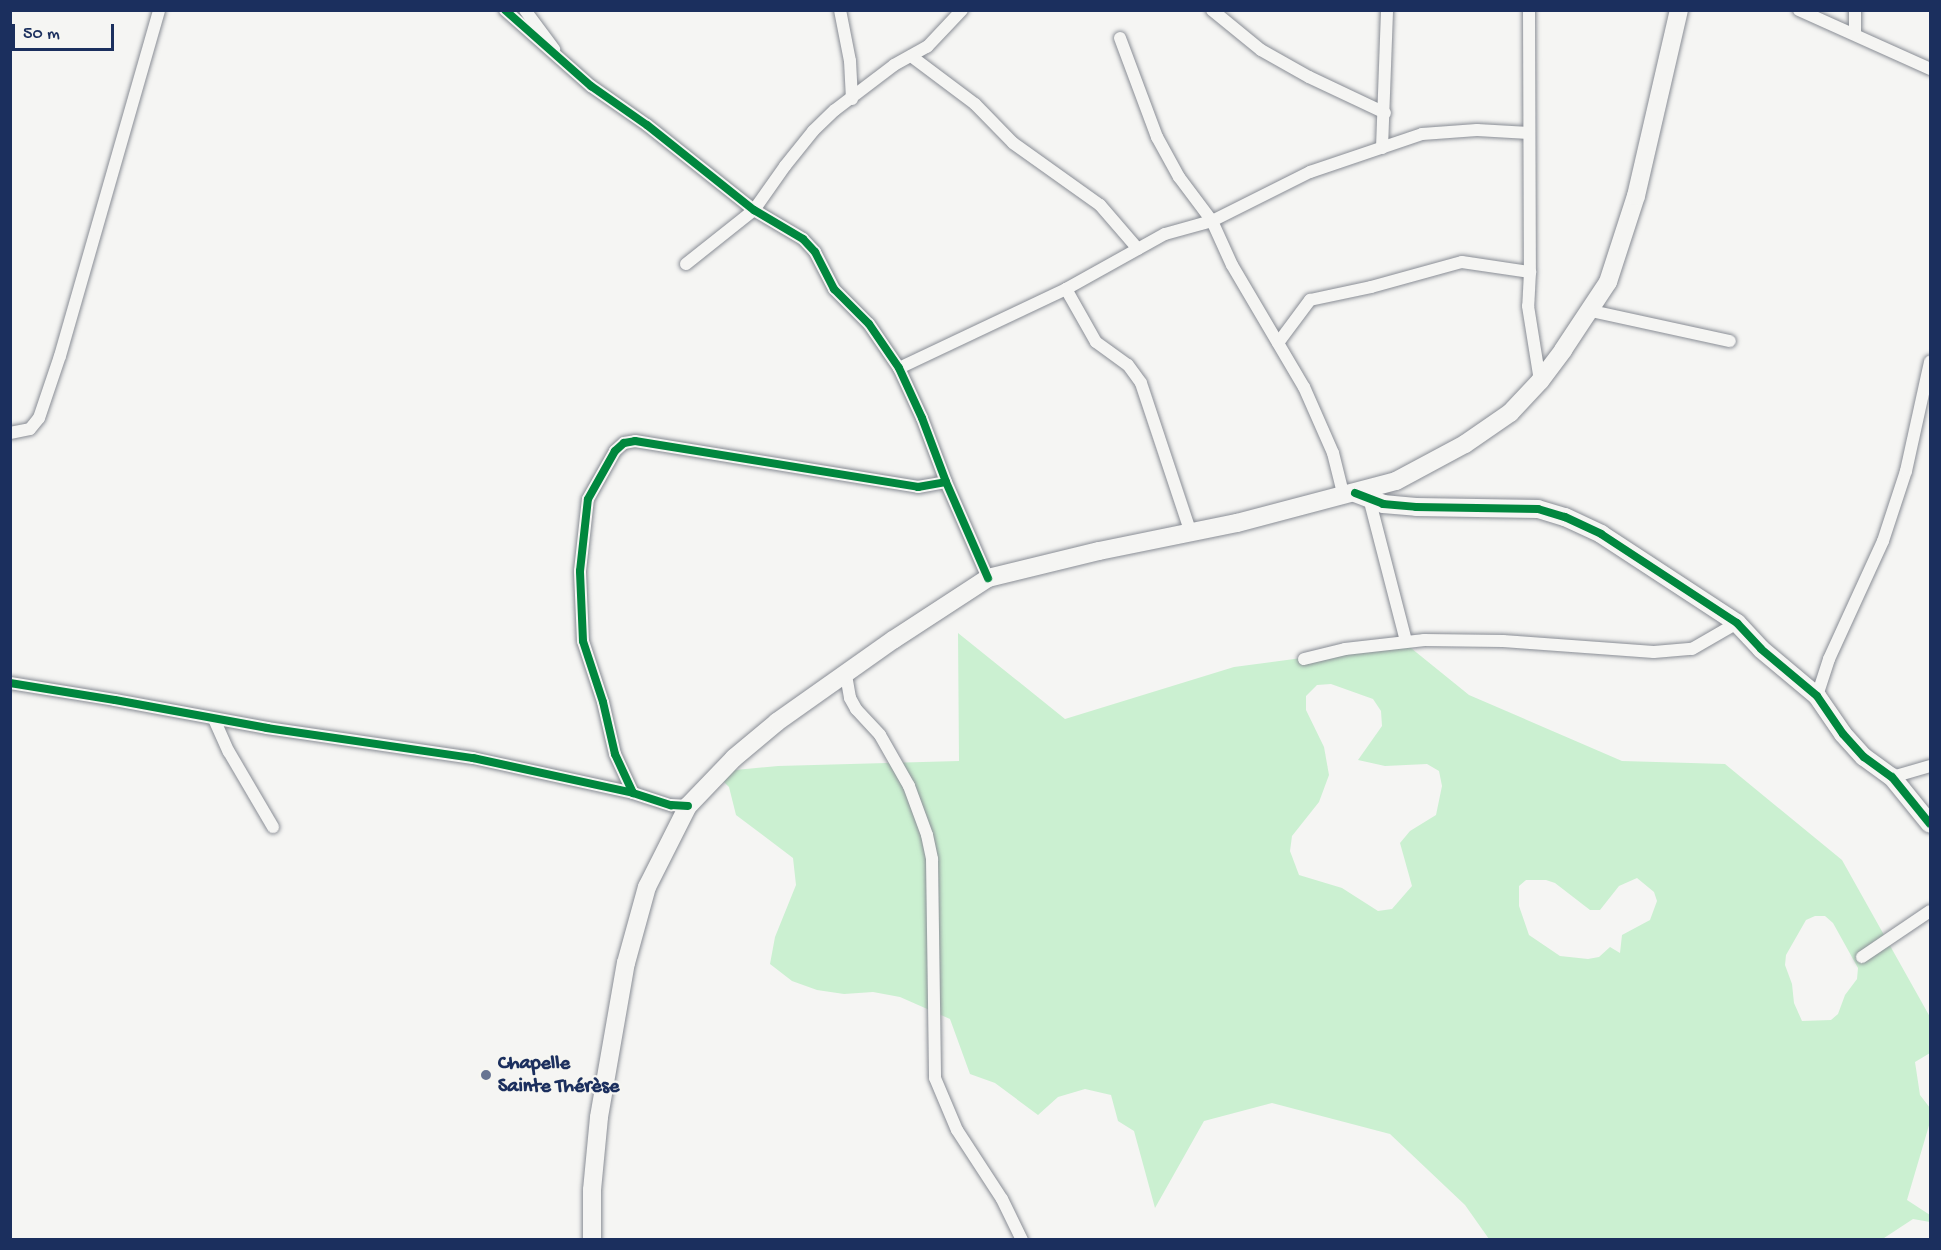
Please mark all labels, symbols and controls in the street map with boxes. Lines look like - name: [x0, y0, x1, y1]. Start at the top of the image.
- scale bar: [15, 12, 117, 50]
- text: 50 m: [23, 24, 60, 45]
- place label: Chapelle Sainte Thérèse: [498, 1052, 619, 1099]
- marker: Chapelle Sainte Thérèse: [479, 1068, 493, 1082]

